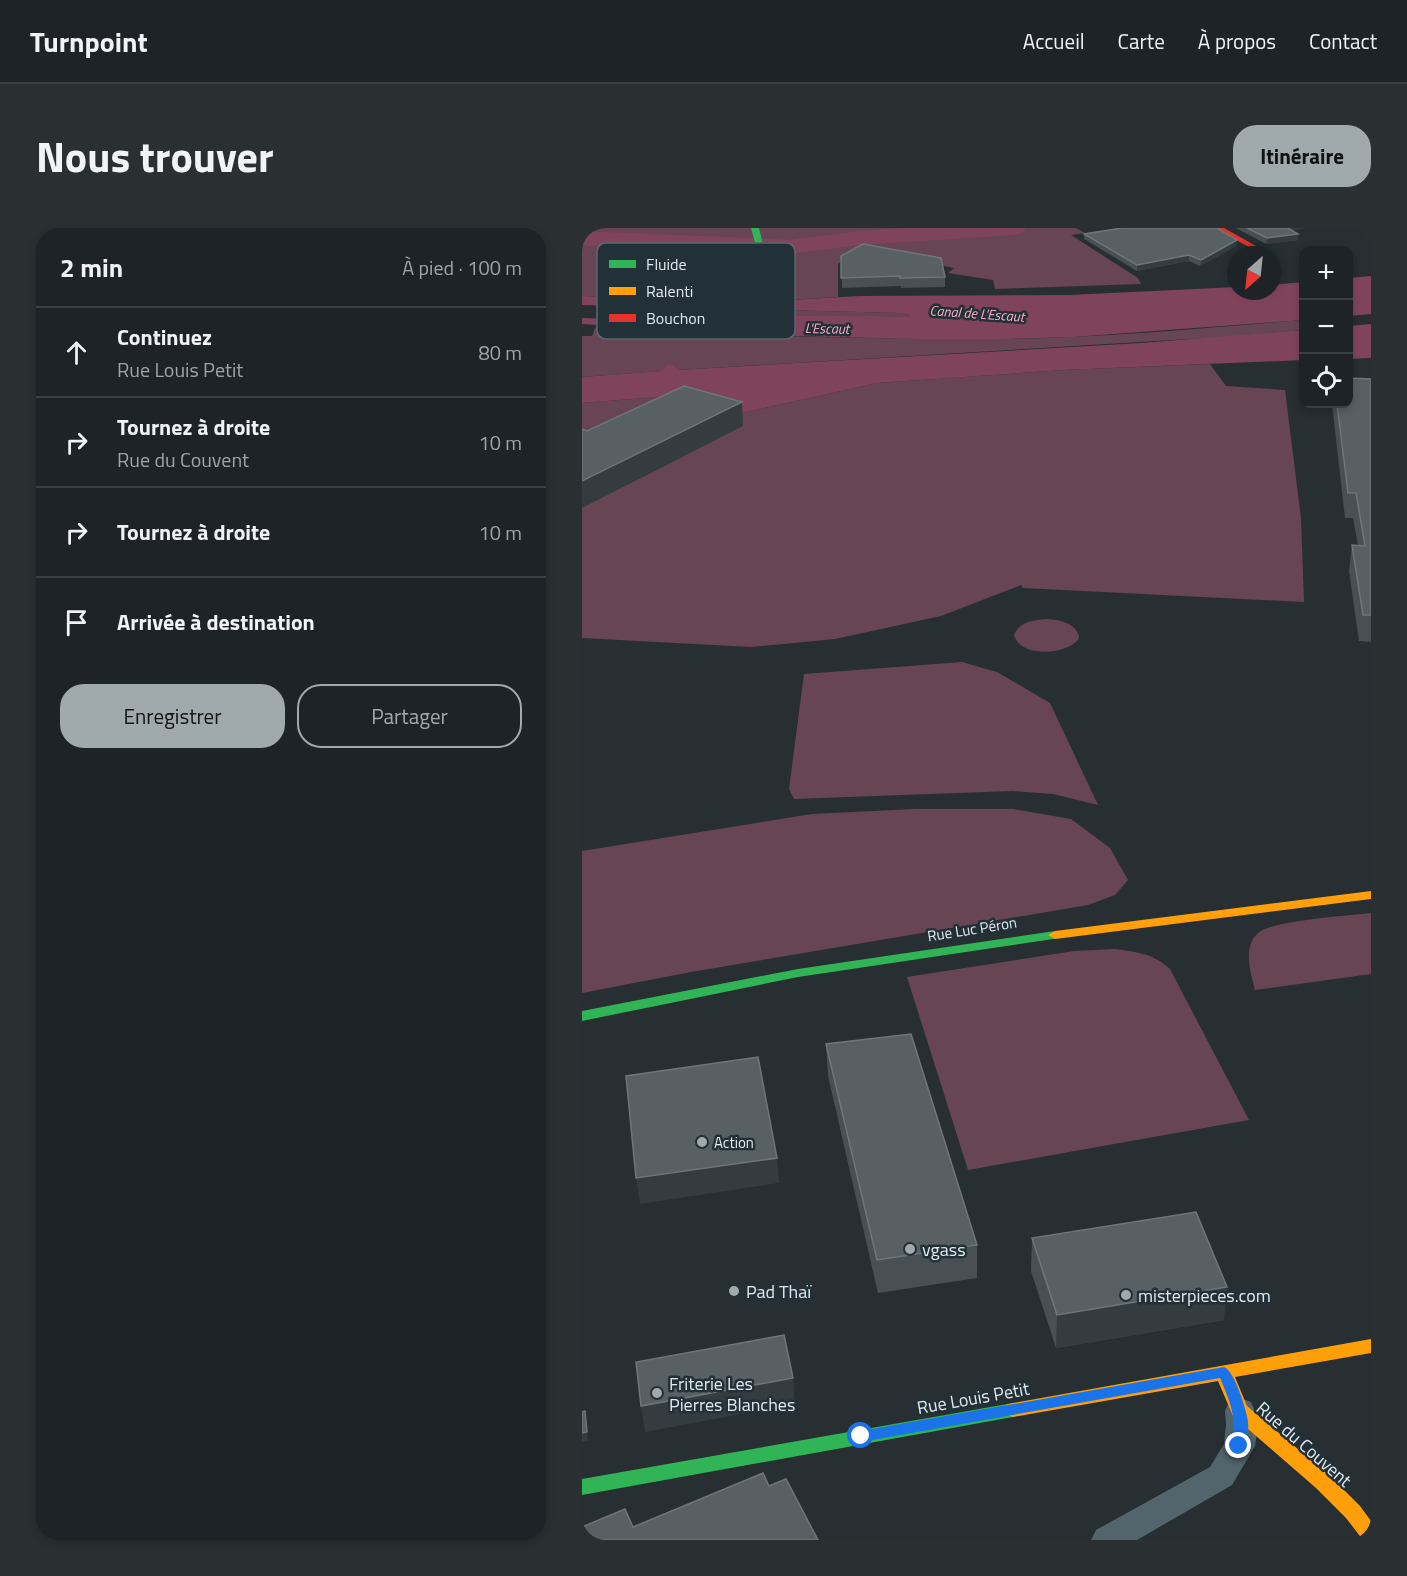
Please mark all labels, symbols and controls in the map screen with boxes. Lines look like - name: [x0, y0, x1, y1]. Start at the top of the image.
- text: Turnpoint: [30, 20, 148, 63]
- text: Accueil: [1023, 25, 1085, 57]
- text: Carte: [1118, 25, 1165, 57]
- text: À propos: [1198, 25, 1276, 57]
- text: Contact: [1309, 25, 1377, 57]
- text: Nous trouver: [36, 124, 274, 188]
- button: Itinéraire: [1233, 125, 1371, 187]
- legend: [597, 243, 795, 339]
- north arrow: [1227, 246, 1281, 300]
- map controls: [1299, 246, 1353, 408]
- button: +: [1299, 246, 1353, 300]
- text: 2 min: [60, 248, 123, 287]
- text: À pied · 100 m: [402, 252, 522, 283]
- text: Fluide: [646, 252, 687, 276]
- text: Ralenti: [646, 279, 693, 303]
- water label: Canal de L'Escaut: [929, 299, 1027, 327]
- button: −: [1299, 300, 1353, 354]
- text: Bouchon: [646, 306, 705, 330]
- water label: L'Escaut: [805, 317, 851, 339]
- text: Continuez: [117, 320, 212, 354]
- icon: ahead: [60, 336, 93, 369]
- text: 80 m: [478, 337, 522, 368]
- text: Rue Louis Petit: [117, 354, 243, 385]
- button: locate: [1299, 354, 1353, 408]
- text: Tournez à droite: [117, 410, 270, 444]
- icon: right: [60, 426, 93, 459]
- text: 10 m: [478, 427, 522, 458]
- text: Rue du Couvent: [117, 444, 249, 475]
- text: Tournez à droite: [117, 515, 270, 549]
- icon: right: [60, 516, 93, 549]
- text: 10 m: [478, 517, 522, 548]
- text: Arrivée à destination: [117, 605, 315, 639]
- icon: arrive: [60, 606, 93, 639]
- button: Enregistrer: [60, 684, 285, 748]
- button: Partager: [297, 684, 522, 748]
- street label: Rue Luc Péron: [926, 911, 1018, 947]
- place label: Action: [714, 1131, 754, 1154]
- marker: Action: [695, 1135, 709, 1149]
- place label: vgass: [922, 1236, 966, 1263]
- marker: vgass: [903, 1242, 917, 1256]
- place label: Pad Thaï: [746, 1278, 812, 1305]
- place label: misterpieces.com: [1138, 1282, 1271, 1309]
- marker: Pad Thaï: [727, 1284, 741, 1298]
- marker: misterpieces.com: [1119, 1288, 1133, 1302]
- place label: Friterie Les Pierres Blanches: [669, 1370, 795, 1418]
- street label: Rue Louis Petit: [915, 1375, 1032, 1421]
- marker: Friterie Les Pierres Blanches: [650, 1386, 664, 1400]
- street label: Rue du Couvent: [1250, 1395, 1358, 1494]
- route start: [847, 1422, 873, 1448]
- route end: [1225, 1432, 1251, 1458]

